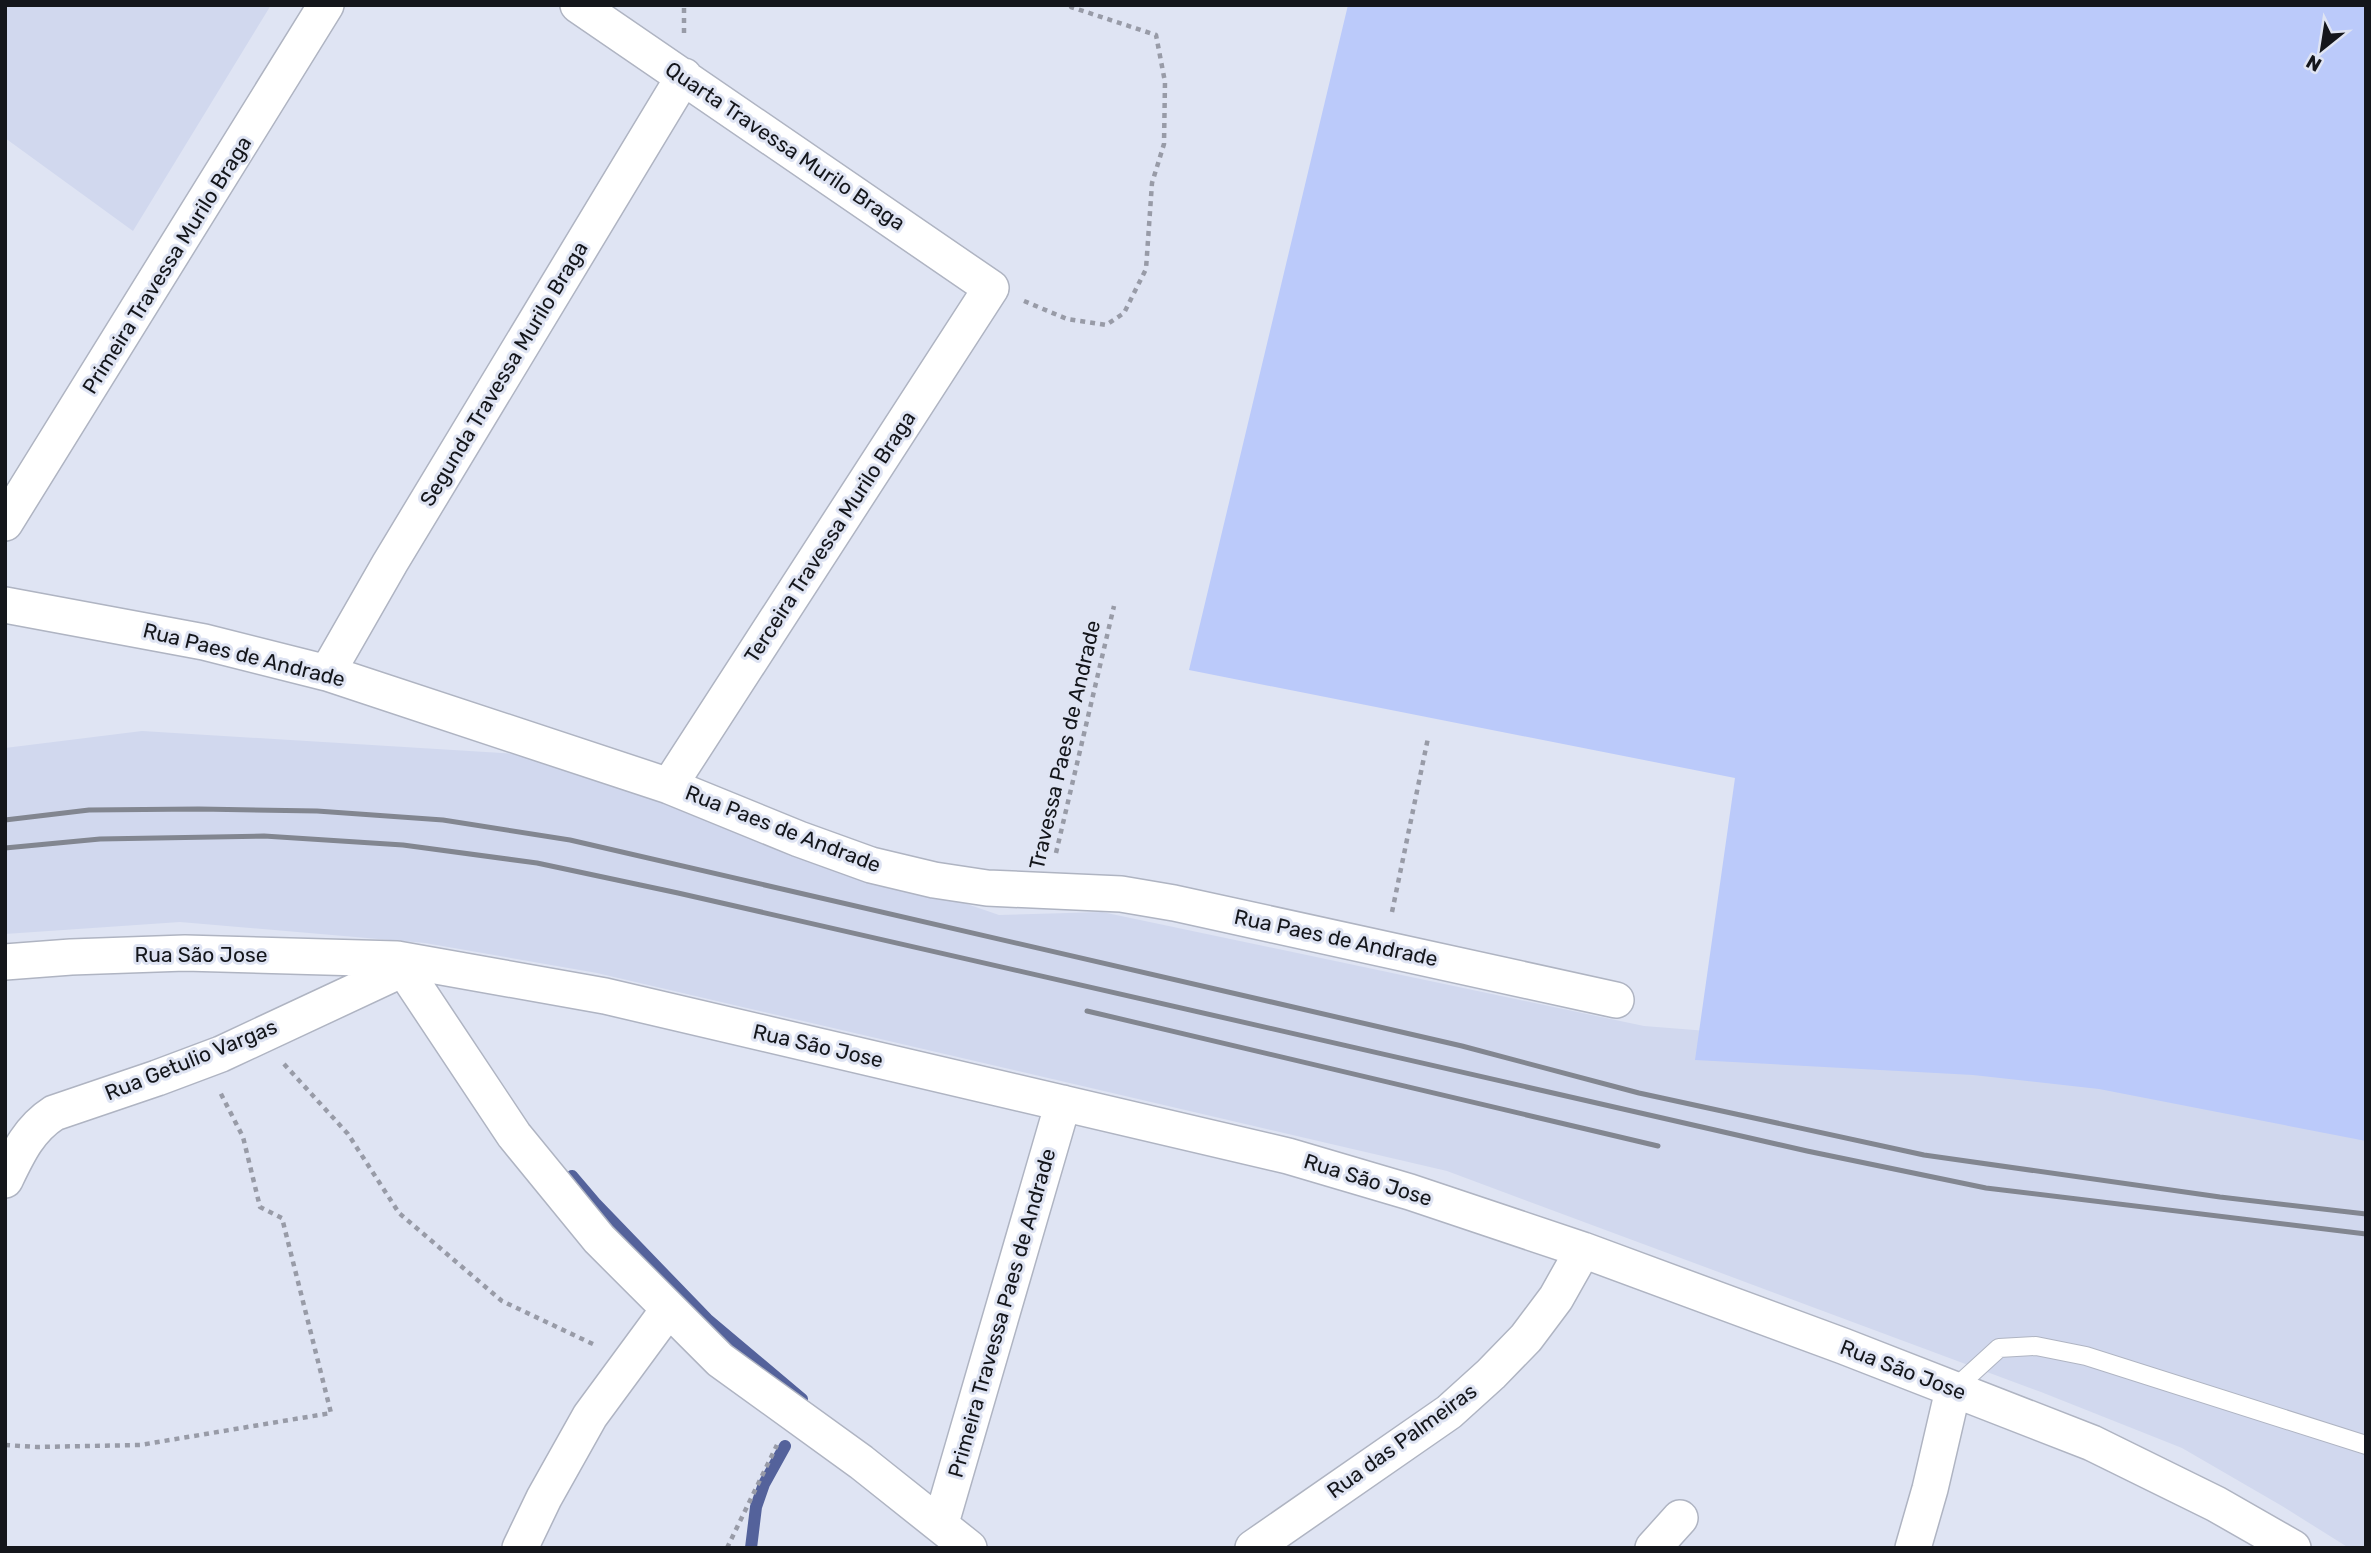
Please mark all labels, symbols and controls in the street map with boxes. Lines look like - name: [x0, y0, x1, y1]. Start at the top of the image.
- north arrow: [2287, 14, 2357, 84]
- text: N: [2302, 50, 2325, 77]
- street label: Quarta Travessa Murilo Braga: [661, 56, 910, 235]
- street label: Primeira Travessa Murilo Braga: [77, 131, 256, 398]
- street label: Segunda Travessa Murilo Braga: [414, 237, 593, 511]
- street label: Terceira Travessa Murilo Braga: [739, 406, 920, 667]
- street label: Rua Paes de Andrade: [140, 617, 348, 692]
- street label: Travessa Paes de Andrade: [1024, 618, 1105, 872]
- street label: Rua Paes de Andrade: [682, 780, 884, 877]
- street label: Rua Paes de Andrade: [1232, 904, 1440, 971]
- street label: Rua São Jose: [135, 942, 267, 967]
- street label: Rua Getulio Vargas: [101, 1014, 281, 1106]
- street label: Rua São Jose: [751, 1018, 886, 1073]
- street label: Primeira Travessa Paes de Andrade: [942, 1145, 1061, 1480]
- street label: Rua São Jose: [1301, 1148, 1435, 1211]
- street label: Rua São Jose: [1837, 1334, 1970, 1405]
- street label: Rua das Palmeiras: [1322, 1378, 1481, 1503]

